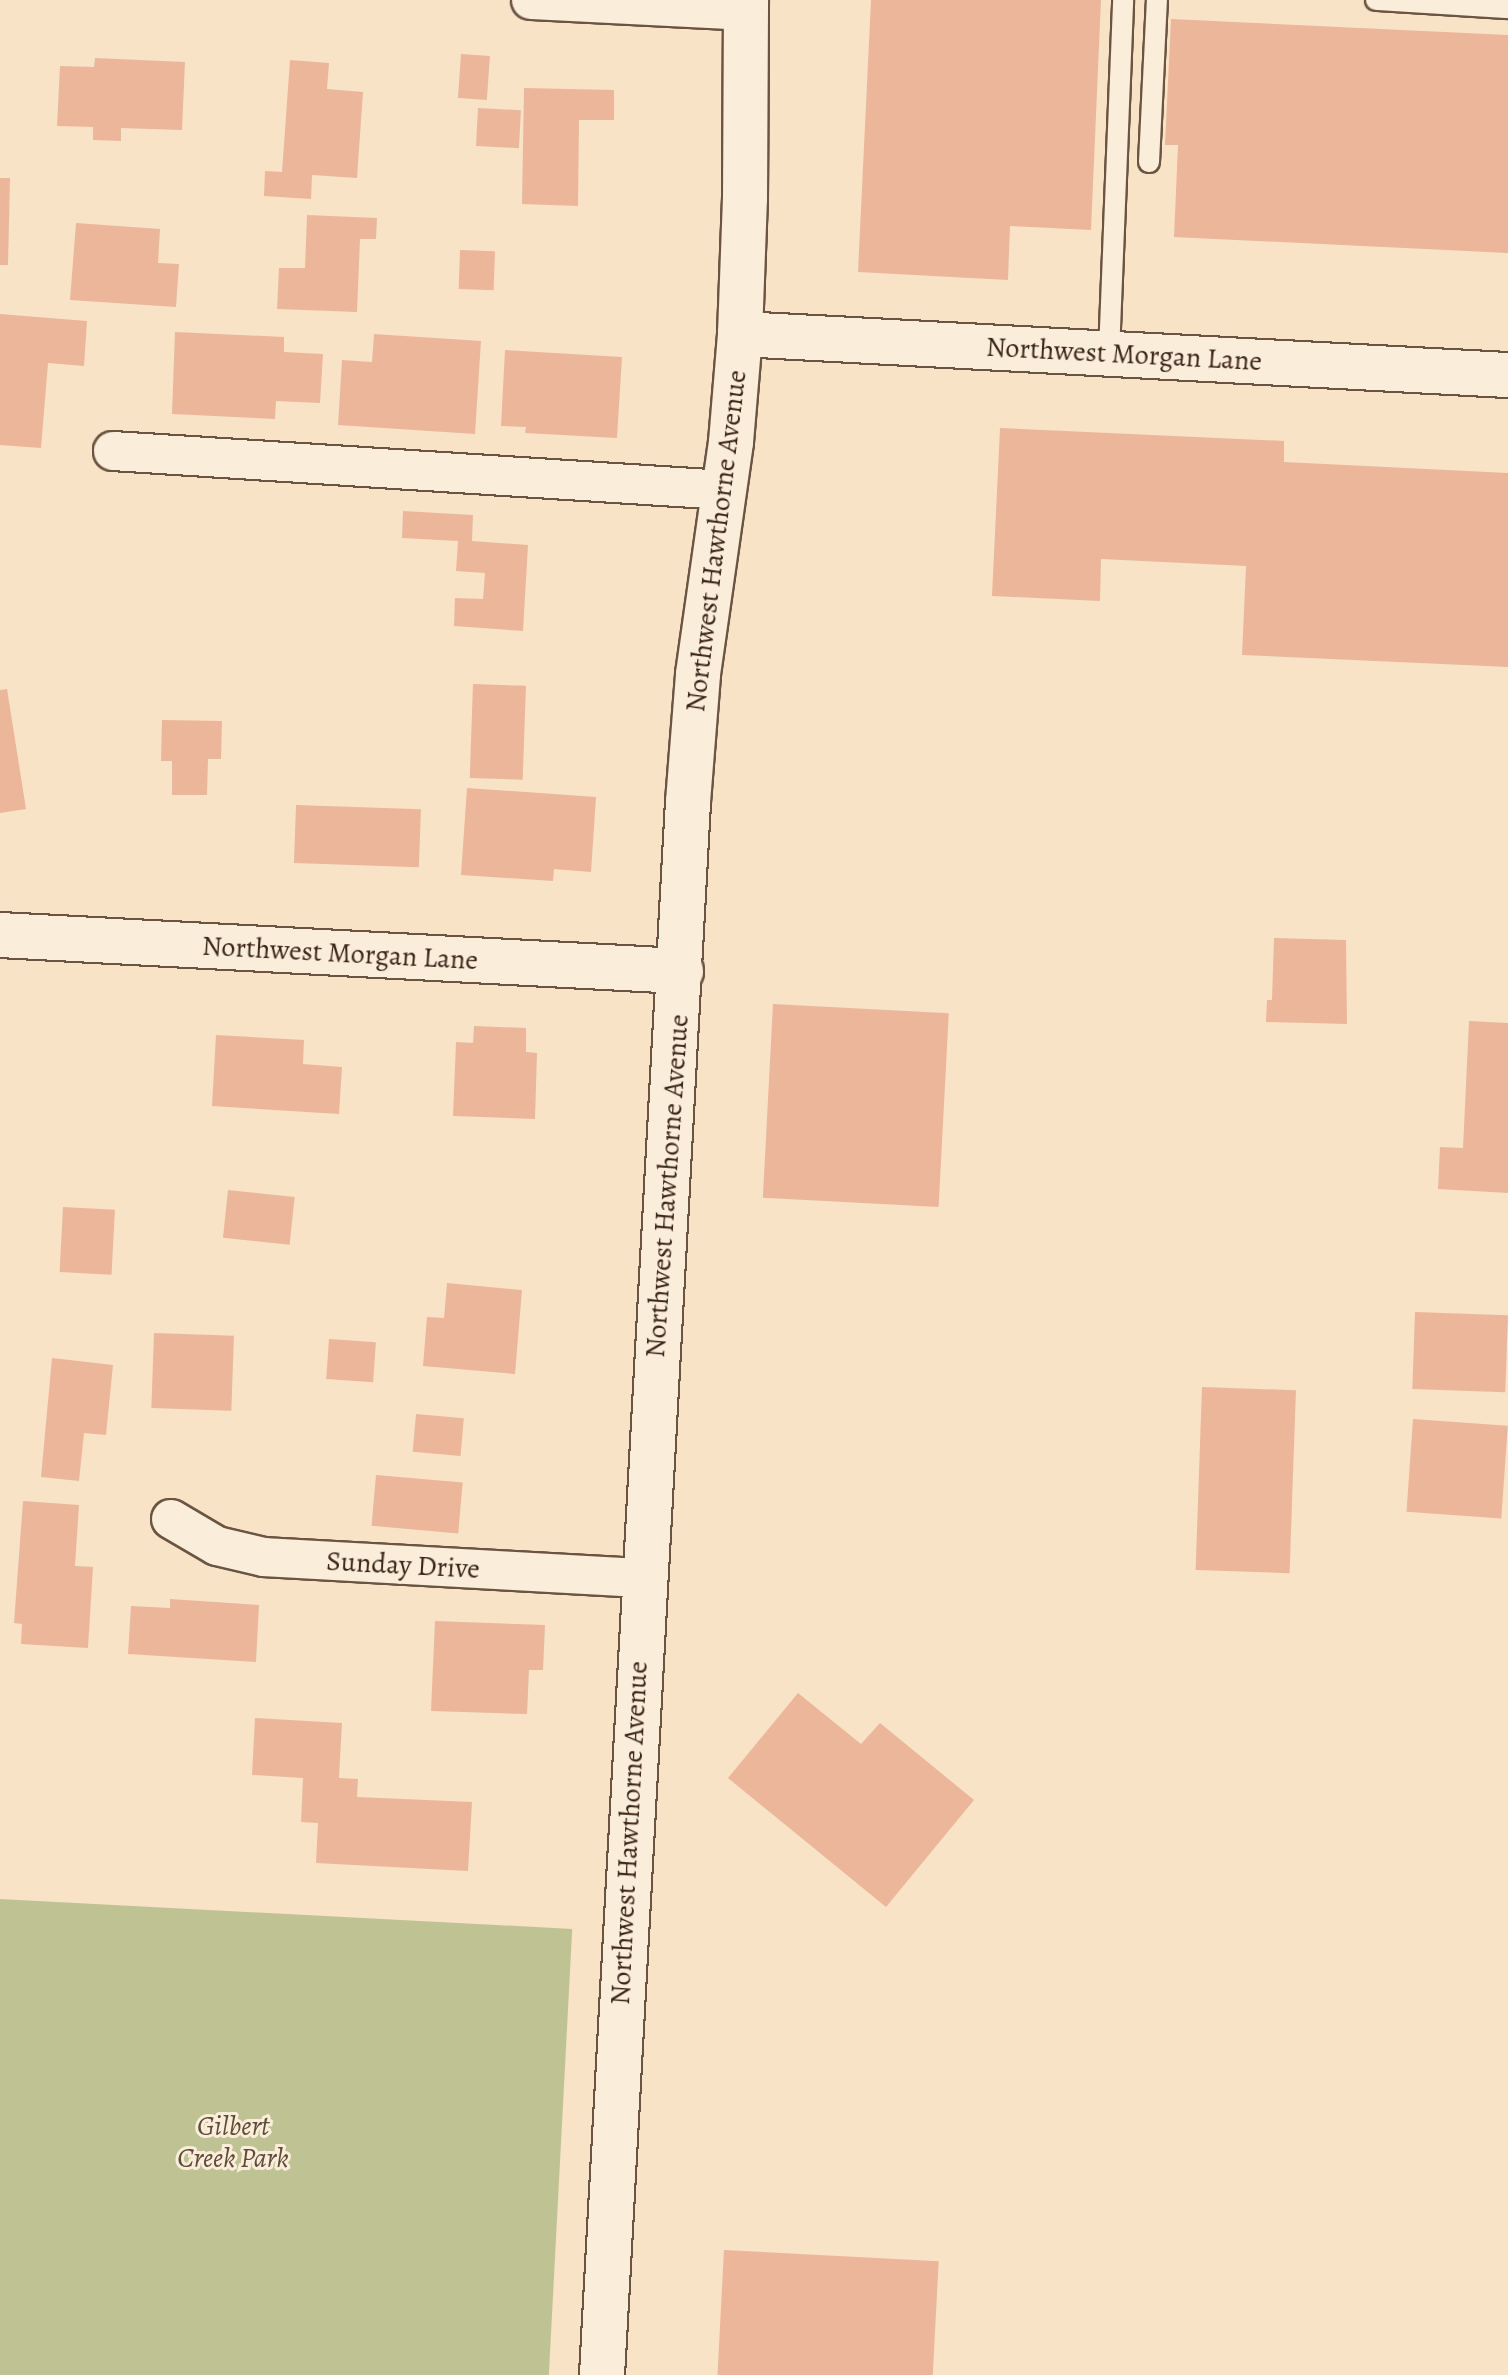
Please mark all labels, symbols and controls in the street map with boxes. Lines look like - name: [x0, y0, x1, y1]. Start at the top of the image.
- street label: Northwest Morgan Lane: [985, 330, 1263, 378]
- street label: Northwest Hawthorne Avenue: [678, 368, 754, 714]
- street label: Northwest Morgan Lane: [201, 929, 479, 977]
- street label: Northwest Hawthorne Avenue: [638, 1013, 696, 1359]
- street label: Sunday Drive: [325, 1544, 481, 1586]
- street label: Northwest Hawthorne Avenue: [603, 1660, 655, 2006]
- park label: Gilbert Creek Park: [177, 2109, 289, 2175]

